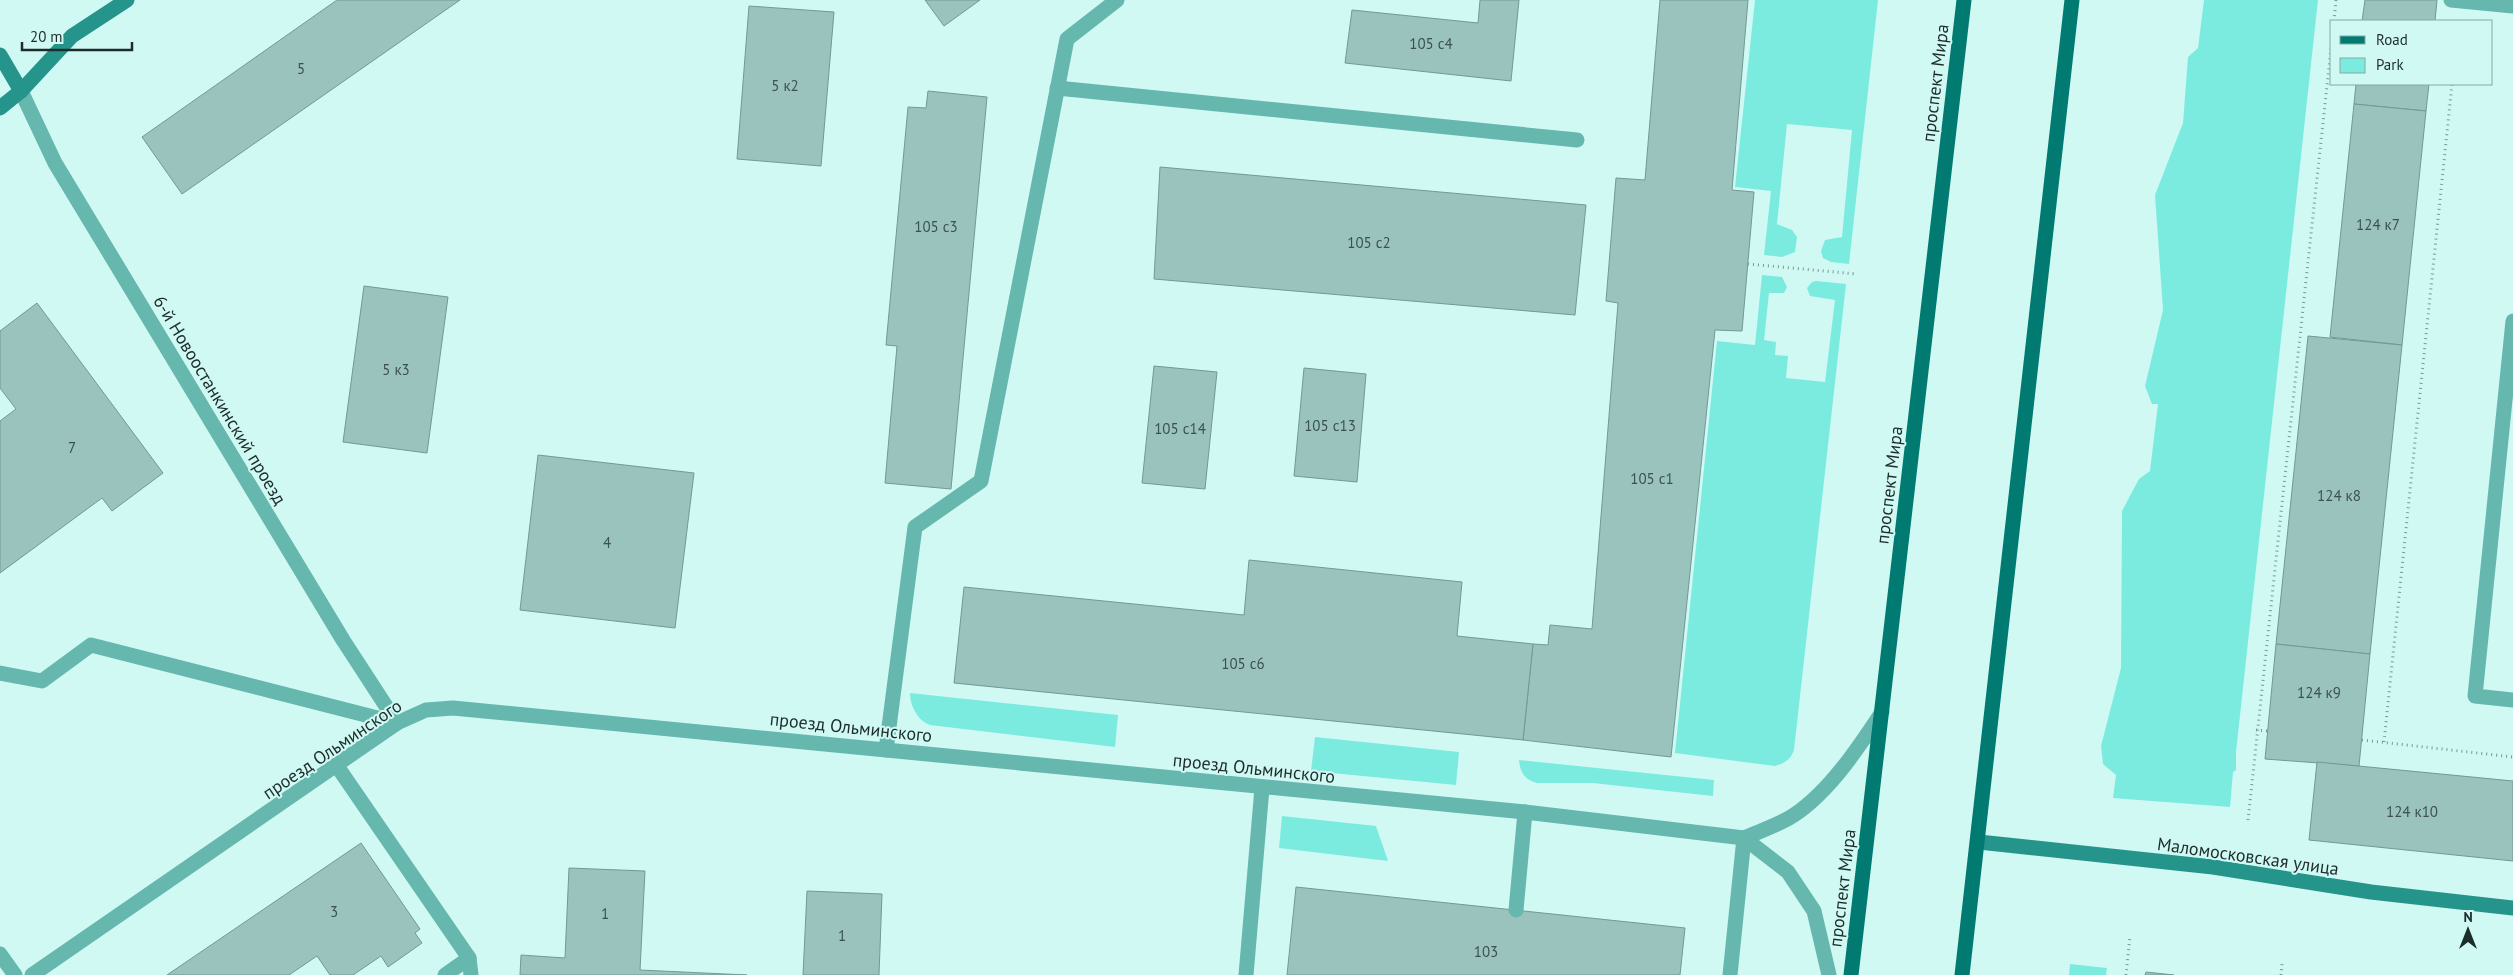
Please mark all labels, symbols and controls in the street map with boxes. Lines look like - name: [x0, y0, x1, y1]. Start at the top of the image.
- scale bar: [22, 20, 132, 52]
- legend: [2330, 20, 2493, 85]
- street label: проспект Мира: [1916, 23, 1954, 143]
- text: 20 m: [30, 27, 63, 46]
- text: Road: [2376, 30, 2408, 49]
- house number: 105 с4: [1409, 34, 1453, 53]
- text: Park: [2376, 55, 2404, 74]
- house number: 5: [297, 59, 305, 78]
- house number: 5 к2: [771, 76, 799, 95]
- house number: 124 к7: [2356, 215, 2400, 234]
- house number: 105 c3: [914, 217, 958, 236]
- house number: 105 с2: [1347, 233, 1391, 252]
- street label: 6-й Новоостанкинский проезд: [148, 291, 292, 509]
- house number: 5 к3: [382, 360, 410, 379]
- house number: 105 с13: [1304, 416, 1356, 435]
- house number: 105 с14: [1154, 419, 1206, 438]
- street label: проспект Мира: [1870, 425, 1908, 545]
- house number: 7: [68, 438, 76, 457]
- house number: 105 с1: [1630, 469, 1674, 488]
- house number: 124 к8: [2317, 486, 2361, 505]
- house number: 4: [603, 533, 611, 552]
- house number: 105 с6: [1221, 654, 1265, 673]
- house number: 124 к9: [2297, 683, 2341, 702]
- street label: проезд Ольминского: [258, 694, 406, 804]
- street label: проезд Ольминского: [769, 707, 933, 747]
- street label: проезд Ольминского: [1172, 748, 1336, 788]
- house number: 124 к10: [2386, 802, 2438, 821]
- street label: проспект Мира: [1823, 828, 1861, 948]
- street label: Маломосковская улица: [2156, 832, 2340, 880]
- house number: 3: [330, 902, 338, 921]
- house number: 1: [601, 904, 609, 923]
- north arrow: [2443, 905, 2493, 955]
- text: N: [2463, 908, 2473, 926]
- house number: 1: [838, 926, 846, 945]
- house number: 103: [1474, 942, 1498, 961]

